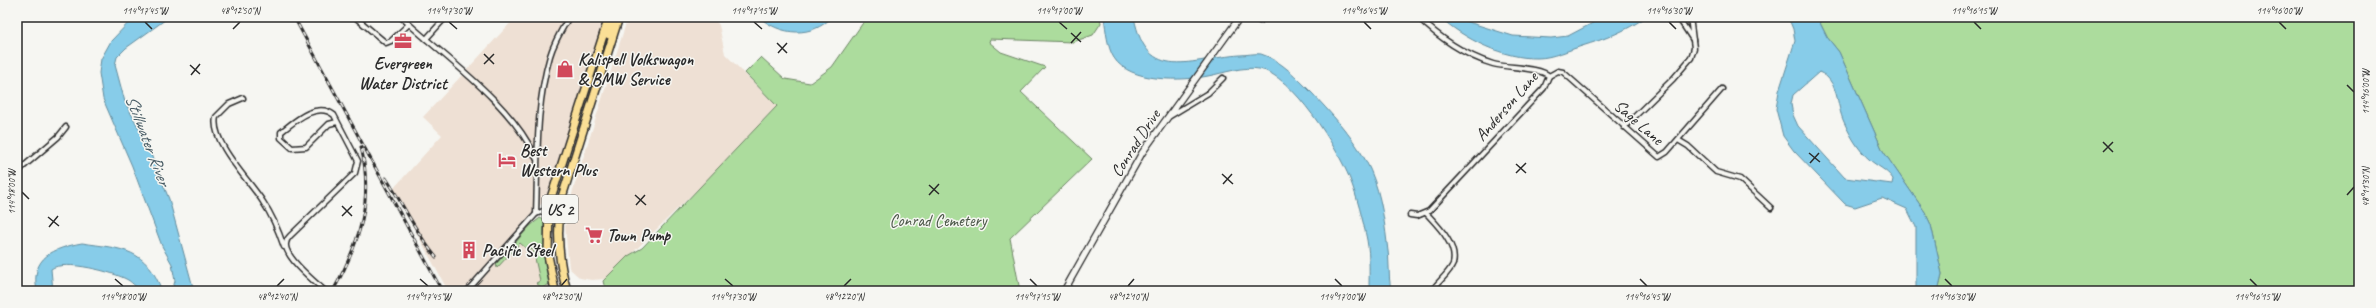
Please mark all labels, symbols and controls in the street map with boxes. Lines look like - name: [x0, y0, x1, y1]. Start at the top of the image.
- text: 114°17'45"W: [122, 4, 169, 17]
- text: 48°12'50"N: [220, 4, 262, 17]
- text: 114°17'30"W: [426, 4, 473, 17]
- text: 114°17'15"W: [731, 4, 778, 17]
- text: 114°17'00"W: [1036, 4, 1083, 17]
- text: 114°16'45"W: [1341, 4, 1388, 17]
- text: 114°16'30"W: [1646, 4, 1693, 17]
- text: 114°16'15"W: [1951, 4, 1998, 17]
- text: 114°16'00"W: [2256, 4, 2303, 17]
- office icon: Evergreen Water District: [393, 31, 413, 51]
- place label: Kalispell Volkswagon & BMW Service: [578, 49, 695, 90]
- place label: Evergreen Water District: [359, 53, 449, 94]
- shop icon: Kalispell Volkswagon & BMW Service: [555, 59, 575, 79]
- street label: Anderson Lane: [1470, 66, 1543, 145]
- text: 114°16'00"W: [2359, 68, 2372, 115]
- water label: Stillwater River: [121, 92, 176, 191]
- street label: Sage Lane: [1610, 95, 1669, 150]
- street label: Conrad Drive: [1106, 105, 1166, 181]
- place label: Best Western Plus: [520, 140, 599, 181]
- hotel icon: Best Western Plus: [497, 150, 517, 170]
- text: 48°11'30"N: [2359, 165, 2372, 207]
- text: 114°18'00"W: [5, 168, 18, 215]
- road number: US 2: [542, 195, 578, 223]
- park label: Conrad Cemetery: [889, 210, 988, 231]
- supermarket icon: Town Pump: [584, 225, 604, 245]
- place label: Town Pump: [607, 225, 672, 246]
- building icon: Pacific Steel: [459, 240, 479, 260]
- place label: Pacific Steel: [482, 240, 557, 261]
- text: 114°18'00"W: [100, 290, 147, 303]
- text: 48°12'40"N: [257, 290, 299, 303]
- text: 114°17'45"W: [405, 290, 452, 303]
- text: 48°12'30"N: [541, 290, 583, 303]
- text: 114°17'30"W: [710, 290, 757, 303]
- text: 48°12'20"N: [824, 290, 866, 303]
- text: 114°17'15"W: [1014, 290, 1061, 303]
- text: 48°12'10"N: [1108, 290, 1150, 303]
- text: 114°17'00"W: [1319, 290, 1366, 303]
- text: 114°16'45"W: [1624, 290, 1671, 303]
- text: 114°16'30"W: [1929, 290, 1976, 303]
- text: 114°16'15"W: [2234, 290, 2281, 303]

